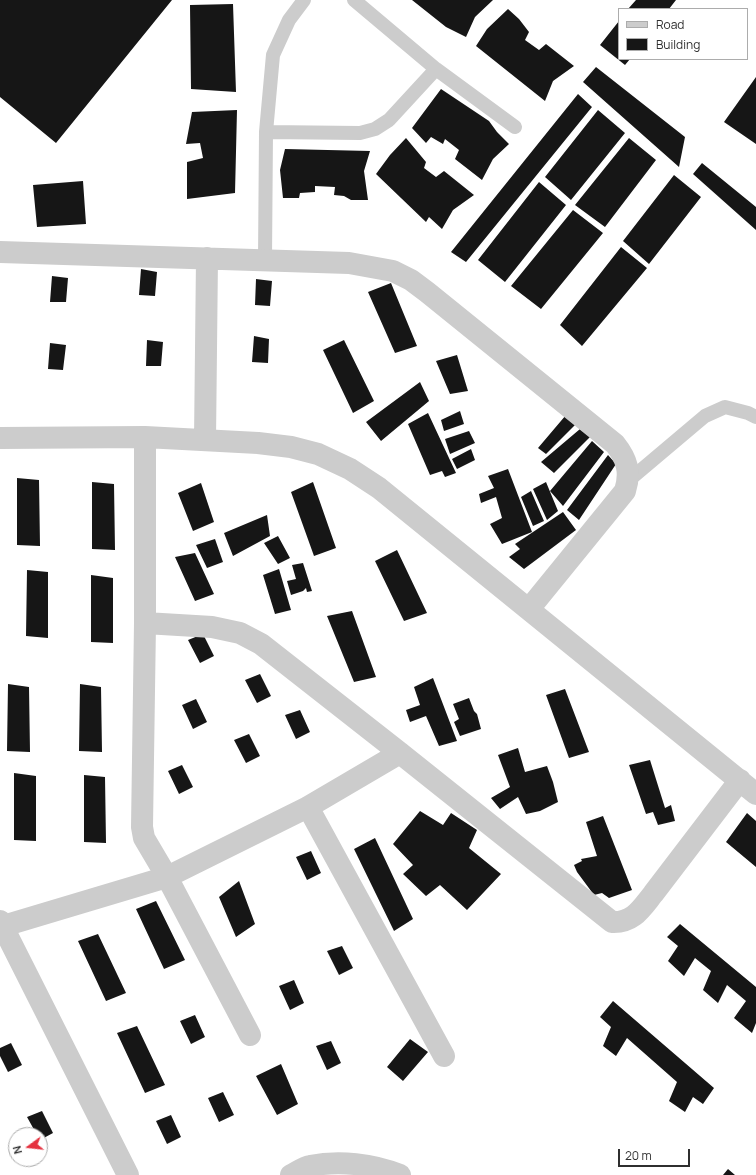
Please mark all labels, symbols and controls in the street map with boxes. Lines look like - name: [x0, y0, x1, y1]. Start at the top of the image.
- legend: [618, 8, 748, 60]
- text: Road: [656, 16, 684, 33]
- text: Building: [656, 36, 700, 53]
- north arrow: [8, 1127, 48, 1167]
- scale bar: [620, 1141, 692, 1167]
- text: N: [9, 1144, 25, 1156]
- text: 20 m: [625, 1147, 652, 1164]

